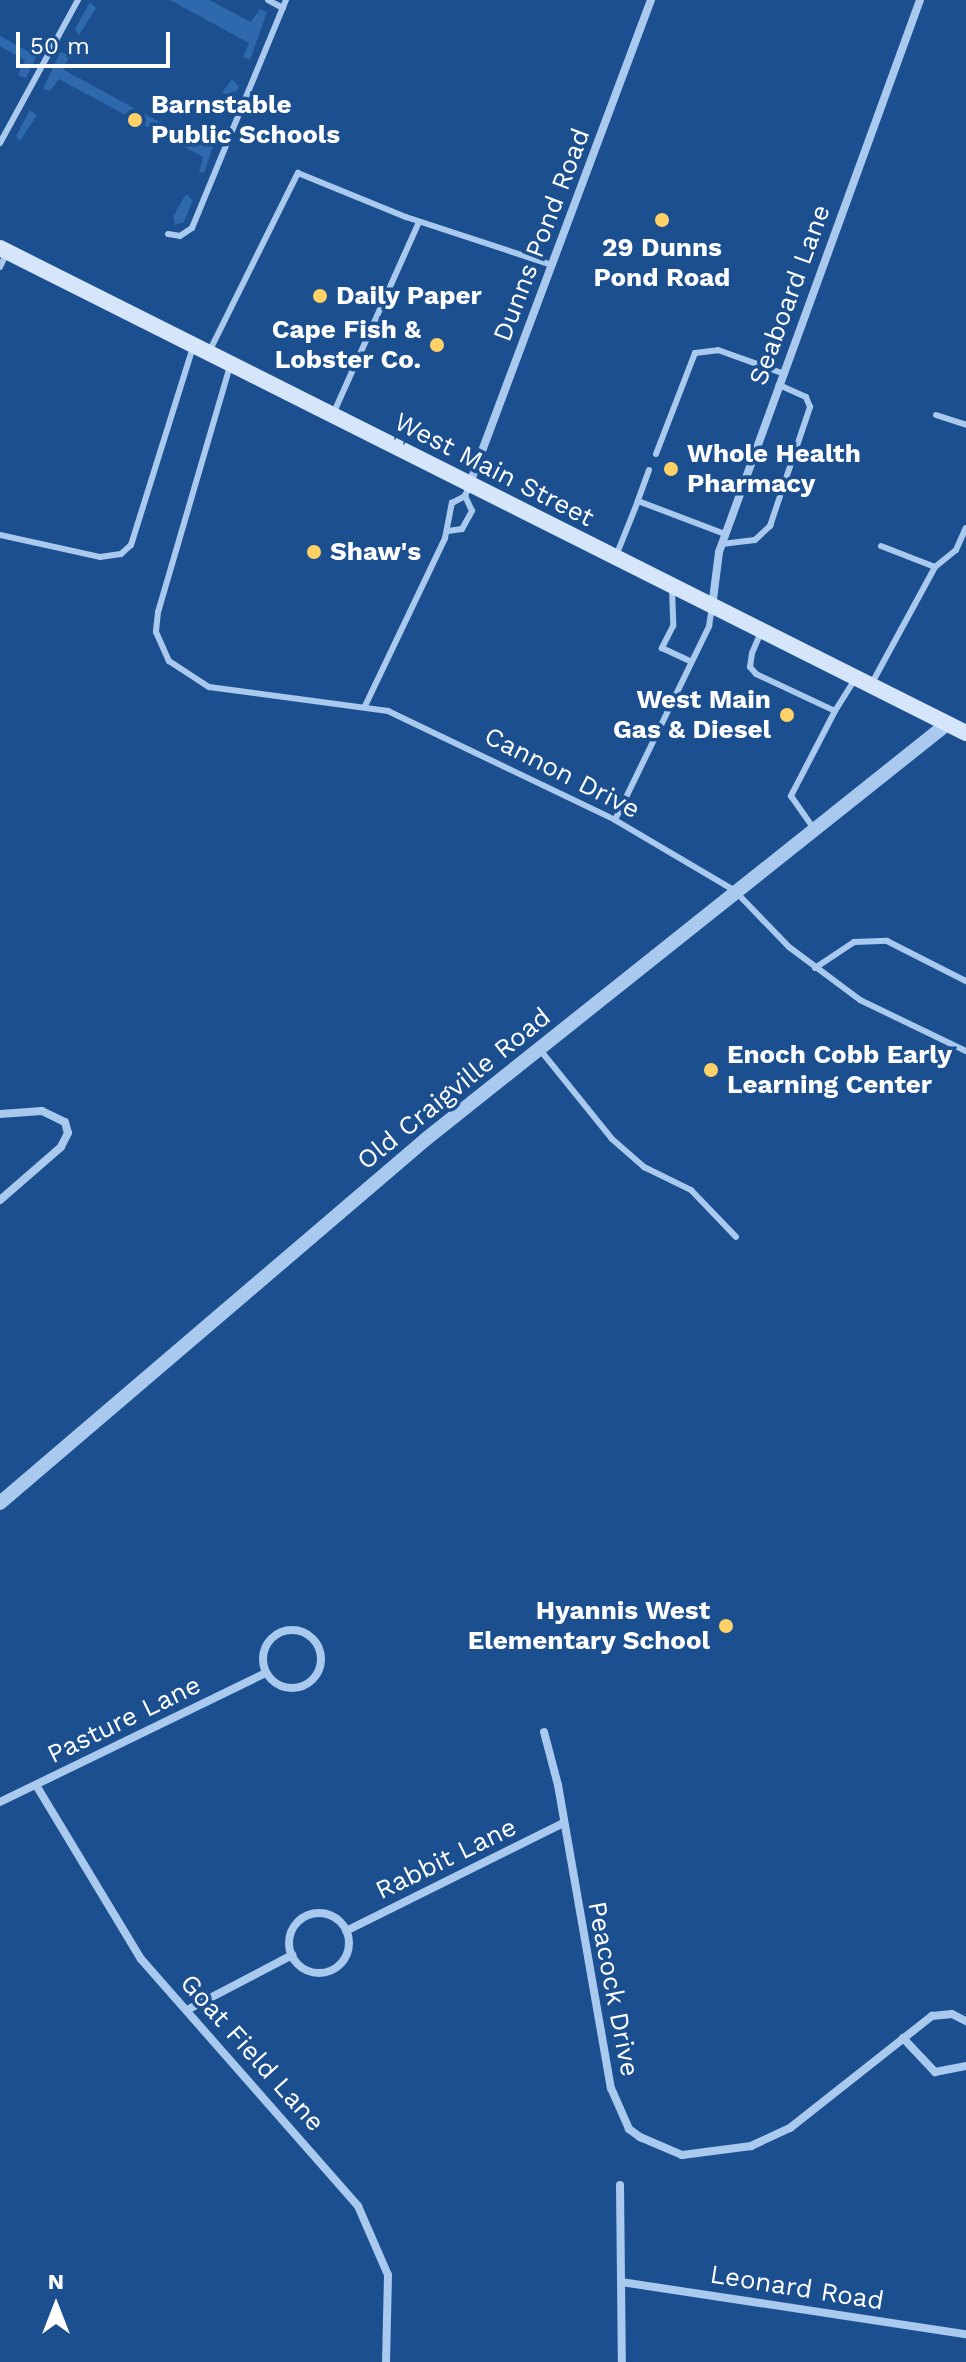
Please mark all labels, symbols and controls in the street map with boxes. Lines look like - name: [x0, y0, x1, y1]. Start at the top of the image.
- scale bar: [20, 16, 174, 66]
- text: 50 m: [30, 32, 90, 60]
- place label: Barnstable Public Schools: [151, 89, 340, 150]
- marker: Barnstable Public Schools: [126, 111, 144, 129]
- street label: Dunns Pond Road: [487, 124, 597, 346]
- street label: Seaboard Lane: [743, 201, 837, 389]
- marker: 29 Dunns Pond Road: [653, 211, 671, 229]
- place label: 29 Dunns Pond Road: [594, 232, 730, 294]
- place label: Daily Paper: [336, 280, 482, 312]
- marker: Daily Paper: [311, 287, 329, 305]
- place label: Cape Fish & Lobster Co.: [272, 314, 421, 376]
- marker: Cape Fish & Lobster Co.: [428, 336, 446, 354]
- street label: West Main Street: [389, 406, 599, 534]
- place label: Whole Health Pharmacy: [687, 438, 861, 500]
- marker: Whole Health Pharmacy: [662, 460, 680, 478]
- place label: Shaw's: [330, 536, 421, 568]
- marker: Shaw's: [305, 543, 323, 561]
- place label: West Main Gas & Diesel: [613, 684, 771, 746]
- marker: West Main Gas & Diesel: [778, 706, 796, 724]
- street label: Cannon Drive: [479, 721, 645, 825]
- street label: Old Craigville Road: [351, 1001, 557, 1177]
- place label: Enoch Cobb Early Learning Center: [727, 1039, 952, 1100]
- marker: Enoch Cobb Early Learning Center: [702, 1061, 720, 1079]
- place label: Hyannis West Elementary School: [467, 1595, 710, 1656]
- marker: Hyannis West Elementary School: [717, 1617, 735, 1635]
- street label: Pasture Lane: [42, 1669, 206, 1771]
- street label: Rabbit Lane: [371, 1812, 521, 1906]
- street label: Peacock Drive: [581, 1898, 645, 2080]
- street label: Goat Field Lane: [173, 1968, 331, 2138]
- street label: Leonard Road: [708, 2259, 886, 2317]
- north arrow: [16, 2266, 96, 2346]
- text: N: [48, 2269, 64, 2294]

